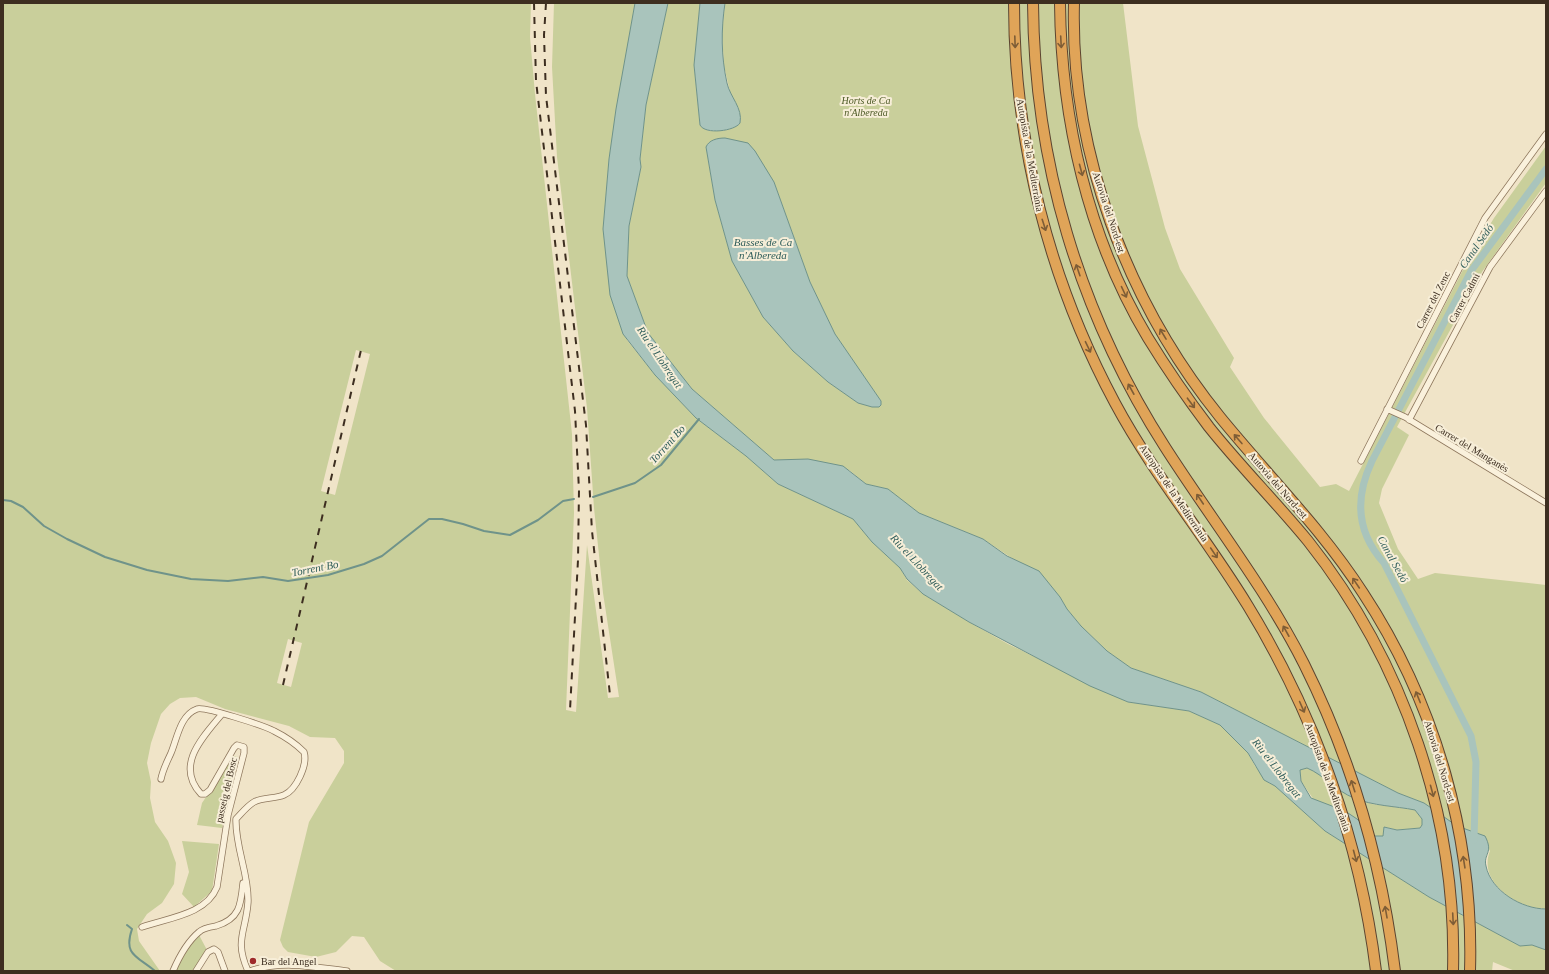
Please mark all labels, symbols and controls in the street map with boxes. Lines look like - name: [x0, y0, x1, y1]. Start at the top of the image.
- one-way arrow: [1011, 35, 1018, 48]
- one-way arrow: [1057, 35, 1064, 48]
- park label: Horts de Ca n'Albereda: [841, 95, 890, 118]
- street label: Autopista de la Mediterrània: [1015, 98, 1045, 213]
- one-way arrow: [1077, 163, 1085, 176]
- street label: Autovia del Nord-est: [1091, 170, 1127, 254]
- one-way arrow: [1040, 219, 1048, 231]
- water label: Canal Sedó: [1456, 221, 1496, 270]
- water label: Basses de Ca n'Albereda: [734, 236, 793, 261]
- one-way arrow: [1074, 264, 1081, 277]
- street label: Carrer del Zenc: [1414, 269, 1452, 330]
- street label: Carrer Cadmi: [1446, 271, 1482, 325]
- one-way arrow: [1121, 286, 1129, 298]
- water label: Riu el Llobregat: [634, 323, 686, 391]
- one-way arrow: [1158, 328, 1166, 340]
- one-way arrow: [1085, 341, 1092, 353]
- one-way arrow: [1126, 383, 1134, 395]
- one-way arrow: [1187, 398, 1196, 409]
- water label: Torrent Bo: [647, 422, 688, 466]
- street label: Carrer del Manganès: [1433, 422, 1511, 474]
- one-way arrow: [1234, 434, 1243, 444]
- street label: Autopista de la Mediterrània: [1137, 442, 1211, 544]
- street label: Autovia del Nord-est: [1246, 450, 1310, 521]
- one-way arrow: [1196, 494, 1204, 505]
- water label: Riu el Llobregat: [887, 531, 946, 593]
- water label: Canal Sedó: [1375, 534, 1411, 585]
- one-way arrow: [1210, 548, 1218, 559]
- water label: Torrent Bo: [291, 558, 340, 578]
- one-way arrow: [1352, 577, 1361, 588]
- one-way arrow: [1282, 625, 1289, 637]
- one-way arrow: [1414, 691, 1421, 703]
- one-way arrow: [1299, 701, 1306, 713]
- street label: Autovia del Nord-est: [1422, 719, 1458, 803]
- street label: Autopista de la Mediterrània: [1303, 721, 1353, 833]
- water label: Riu el Llobregat: [1250, 735, 1304, 801]
- street label: passeig del Bosc: [213, 756, 239, 824]
- one-way arrow: [1349, 781, 1357, 793]
- one-way arrow: [1429, 784, 1436, 797]
- one-way arrow: [1351, 849, 1359, 862]
- one-way arrow: [1460, 856, 1468, 869]
- one-way arrow: [1382, 906, 1390, 919]
- one-way arrow: [1449, 912, 1457, 925]
- marker: Bar del Angel: [248, 956, 258, 966]
- place label: Bar del Angel: [261, 956, 317, 967]

